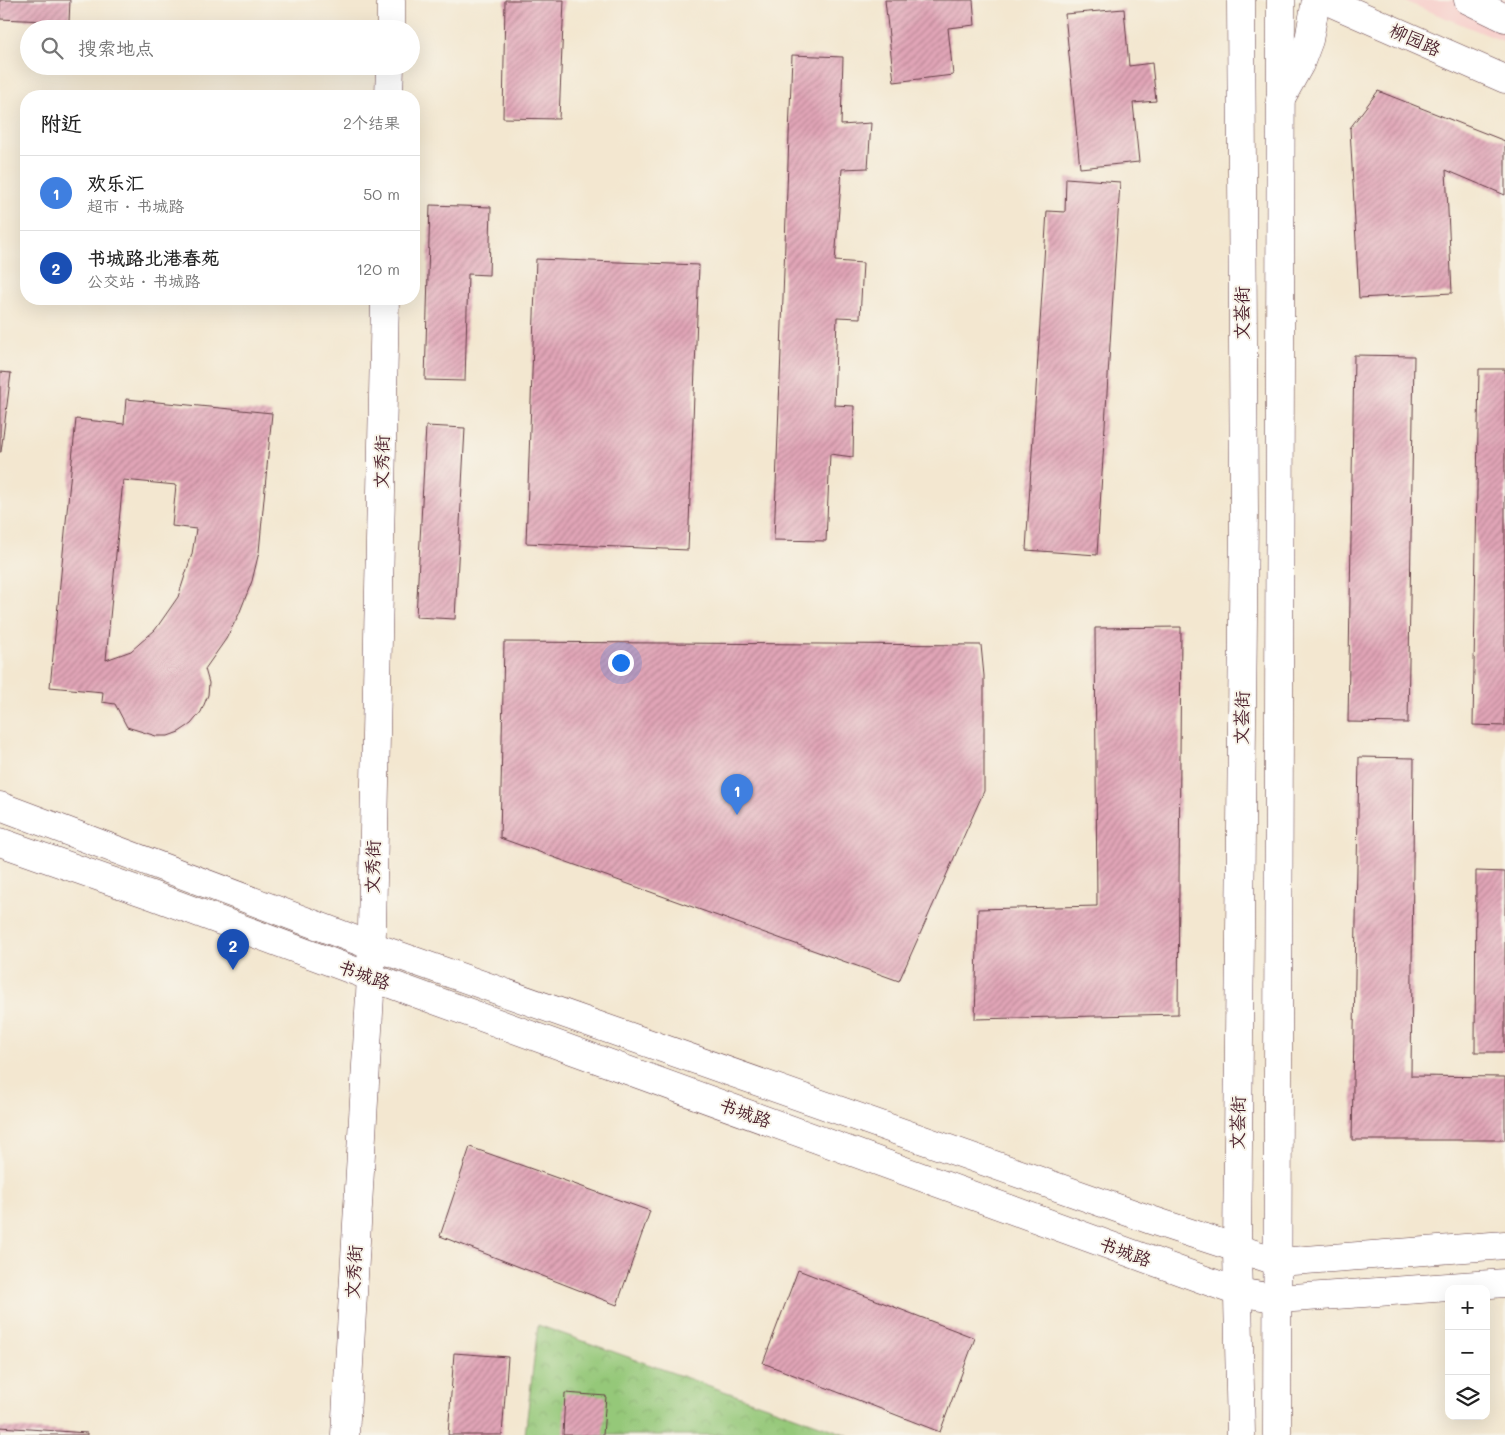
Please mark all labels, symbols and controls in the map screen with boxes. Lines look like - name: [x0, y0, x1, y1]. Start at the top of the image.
- street label: 柳园路: [1386, 17, 1445, 61]
- search box: [20, 20, 420, 75]
- icon: search: [38, 34, 66, 62]
- text: 搜索地点: [78, 35, 154, 60]
- text: 附近: [40, 109, 82, 136]
- text: 2个结果: [343, 112, 400, 133]
- text: 欢乐汇: [87, 170, 144, 195]
- text: 1: [52, 183, 60, 204]
- text: 50 m: [363, 183, 400, 204]
- text: 超市 · 书城路: [87, 195, 184, 216]
- text: 书城路北港春苑: [87, 245, 220, 270]
- text: 2: [52, 258, 60, 279]
- text: 120 m: [356, 258, 400, 279]
- text: 公交站 · 书城路: [87, 270, 200, 291]
- street label: 文荟街: [1229, 286, 1253, 340]
- street label: 文秀街: [369, 435, 393, 489]
- your location: [608, 650, 634, 676]
- street label: 文荟街: [1229, 691, 1253, 745]
- pin: 1: [721, 774, 753, 815]
- street label: 文秀街: [360, 840, 384, 894]
- pin: 2: [217, 929, 249, 970]
- street label: 书城路: [335, 954, 394, 995]
- street label: 书城路: [716, 1092, 775, 1133]
- street label: 文荟街: [1225, 1096, 1249, 1150]
- street label: 书城路: [1096, 1231, 1155, 1272]
- street label: 文秀街: [340, 1244, 366, 1300]
- map controls: [1445, 1285, 1490, 1420]
- button: +: [1445, 1285, 1490, 1330]
- button: −: [1445, 1330, 1490, 1375]
- button: layers: [1445, 1375, 1490, 1420]

